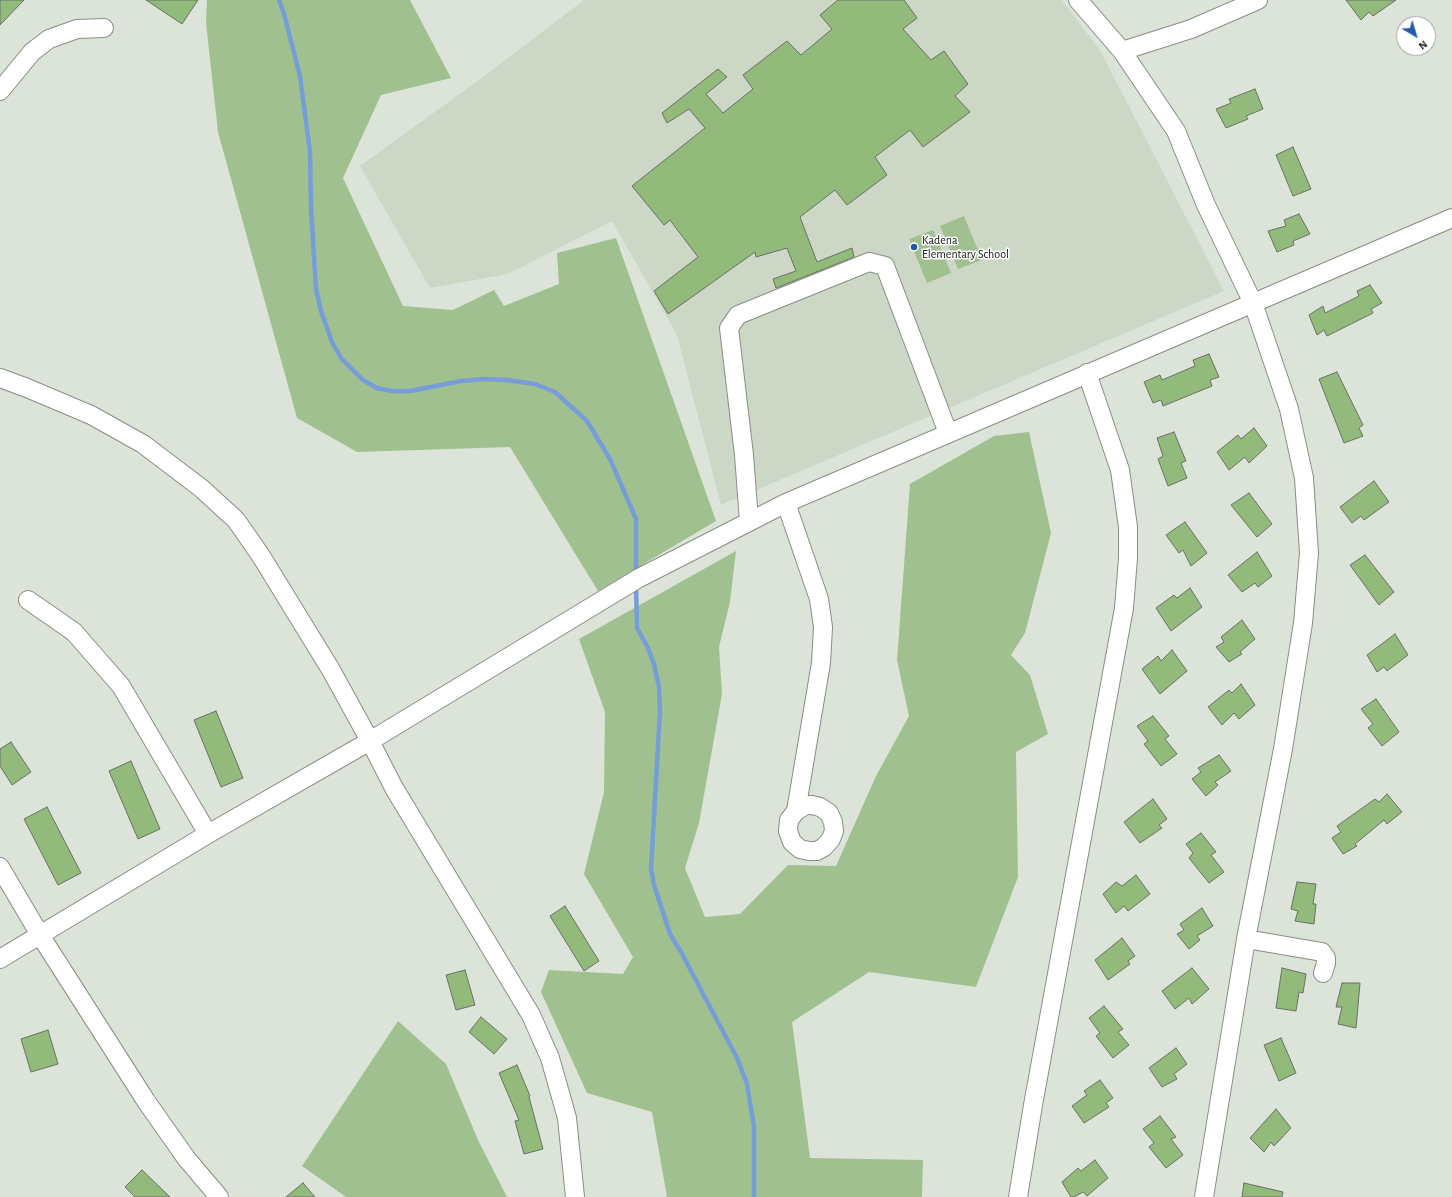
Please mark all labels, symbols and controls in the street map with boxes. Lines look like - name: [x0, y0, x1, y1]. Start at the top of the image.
- north arrow: [1396, 16, 1436, 56]
- text: N: [1417, 38, 1429, 52]
- place label: Kadena Elementary School: [922, 233, 1009, 261]
- marker: Kadena Elementary School: [909, 242, 919, 252]

